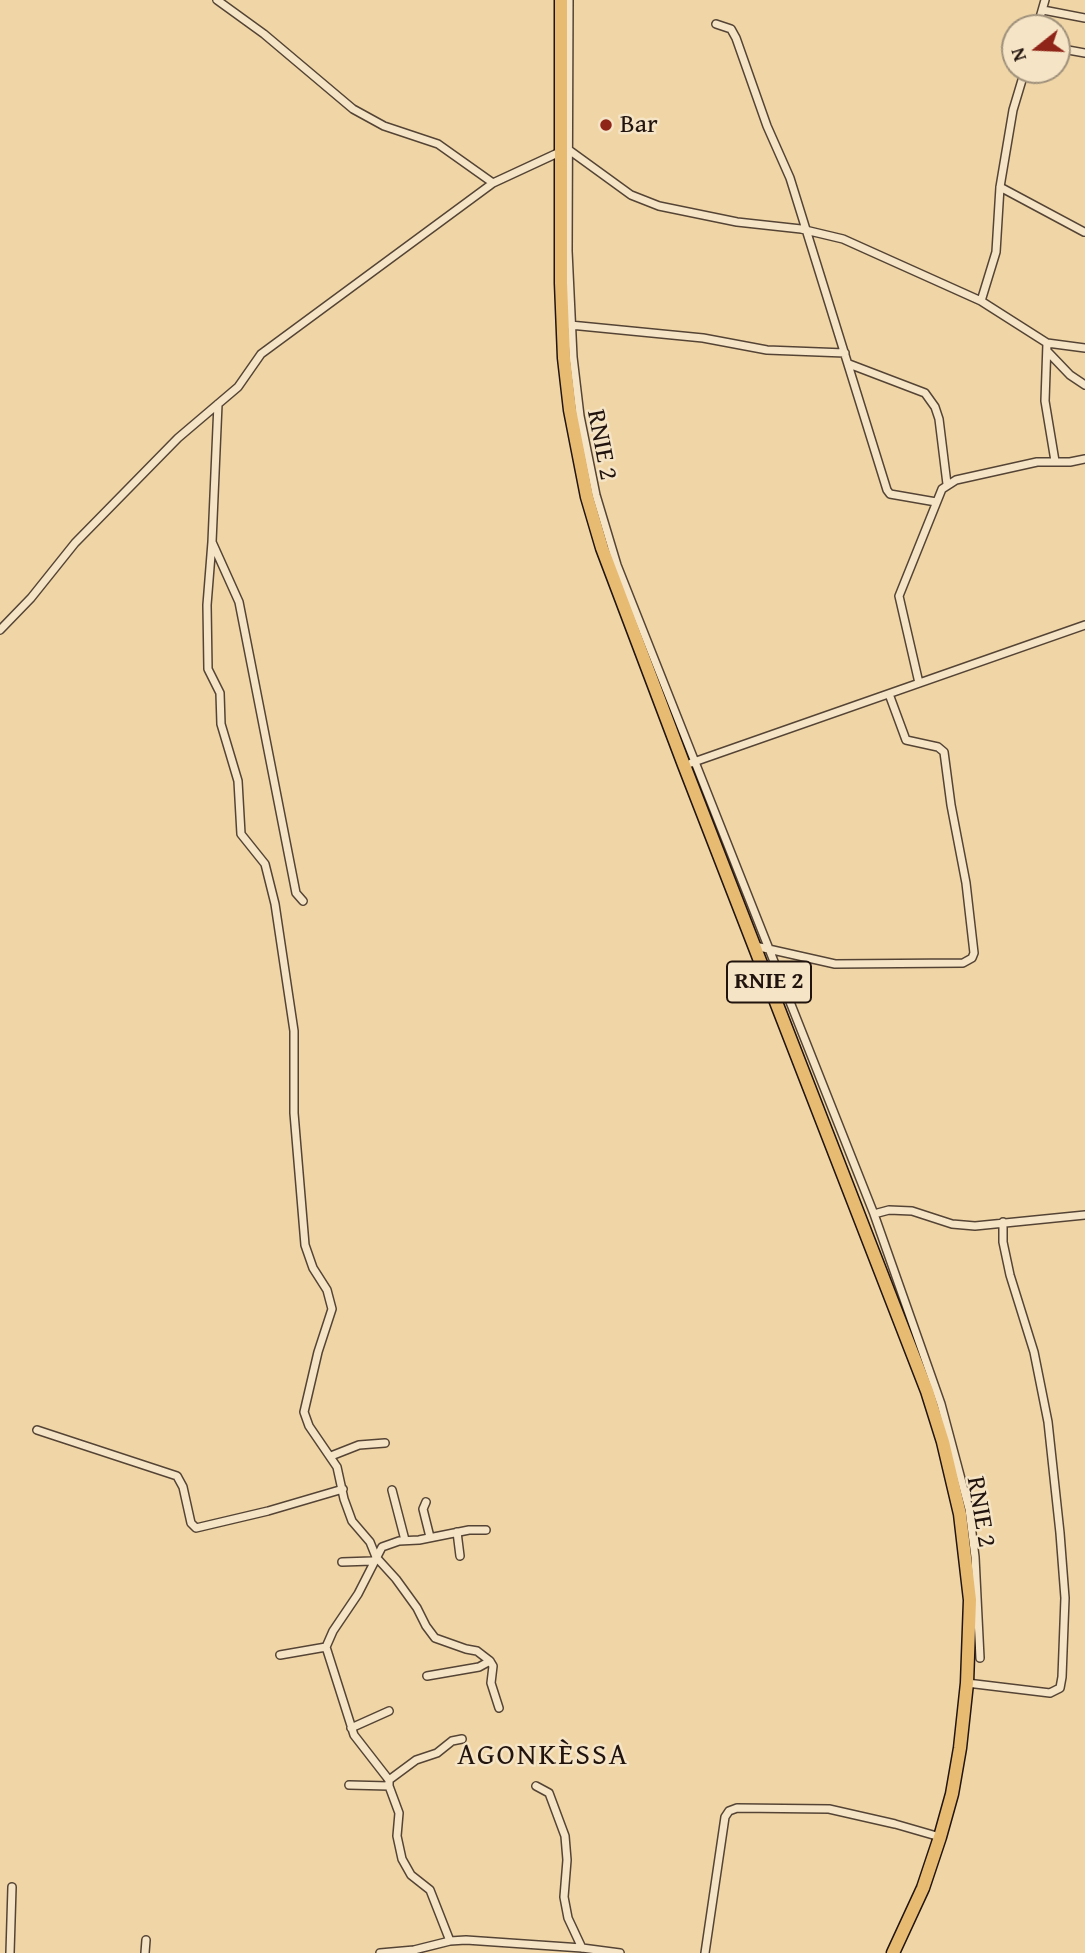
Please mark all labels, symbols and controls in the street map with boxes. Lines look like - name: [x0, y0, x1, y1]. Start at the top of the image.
- north arrow: [1001, 14, 1071, 84]
- text: N: [1003, 45, 1033, 65]
- place label: Bar: [620, 109, 658, 141]
- marker: Bar: [598, 117, 614, 133]
- street label: RNIE 2: [579, 407, 623, 483]
- road number: RNIE 2: [727, 962, 811, 1002]
- street label: RNIE 2: [958, 1474, 1002, 1550]
- district label: AGONKÈSSA: [458, 1738, 628, 1774]

